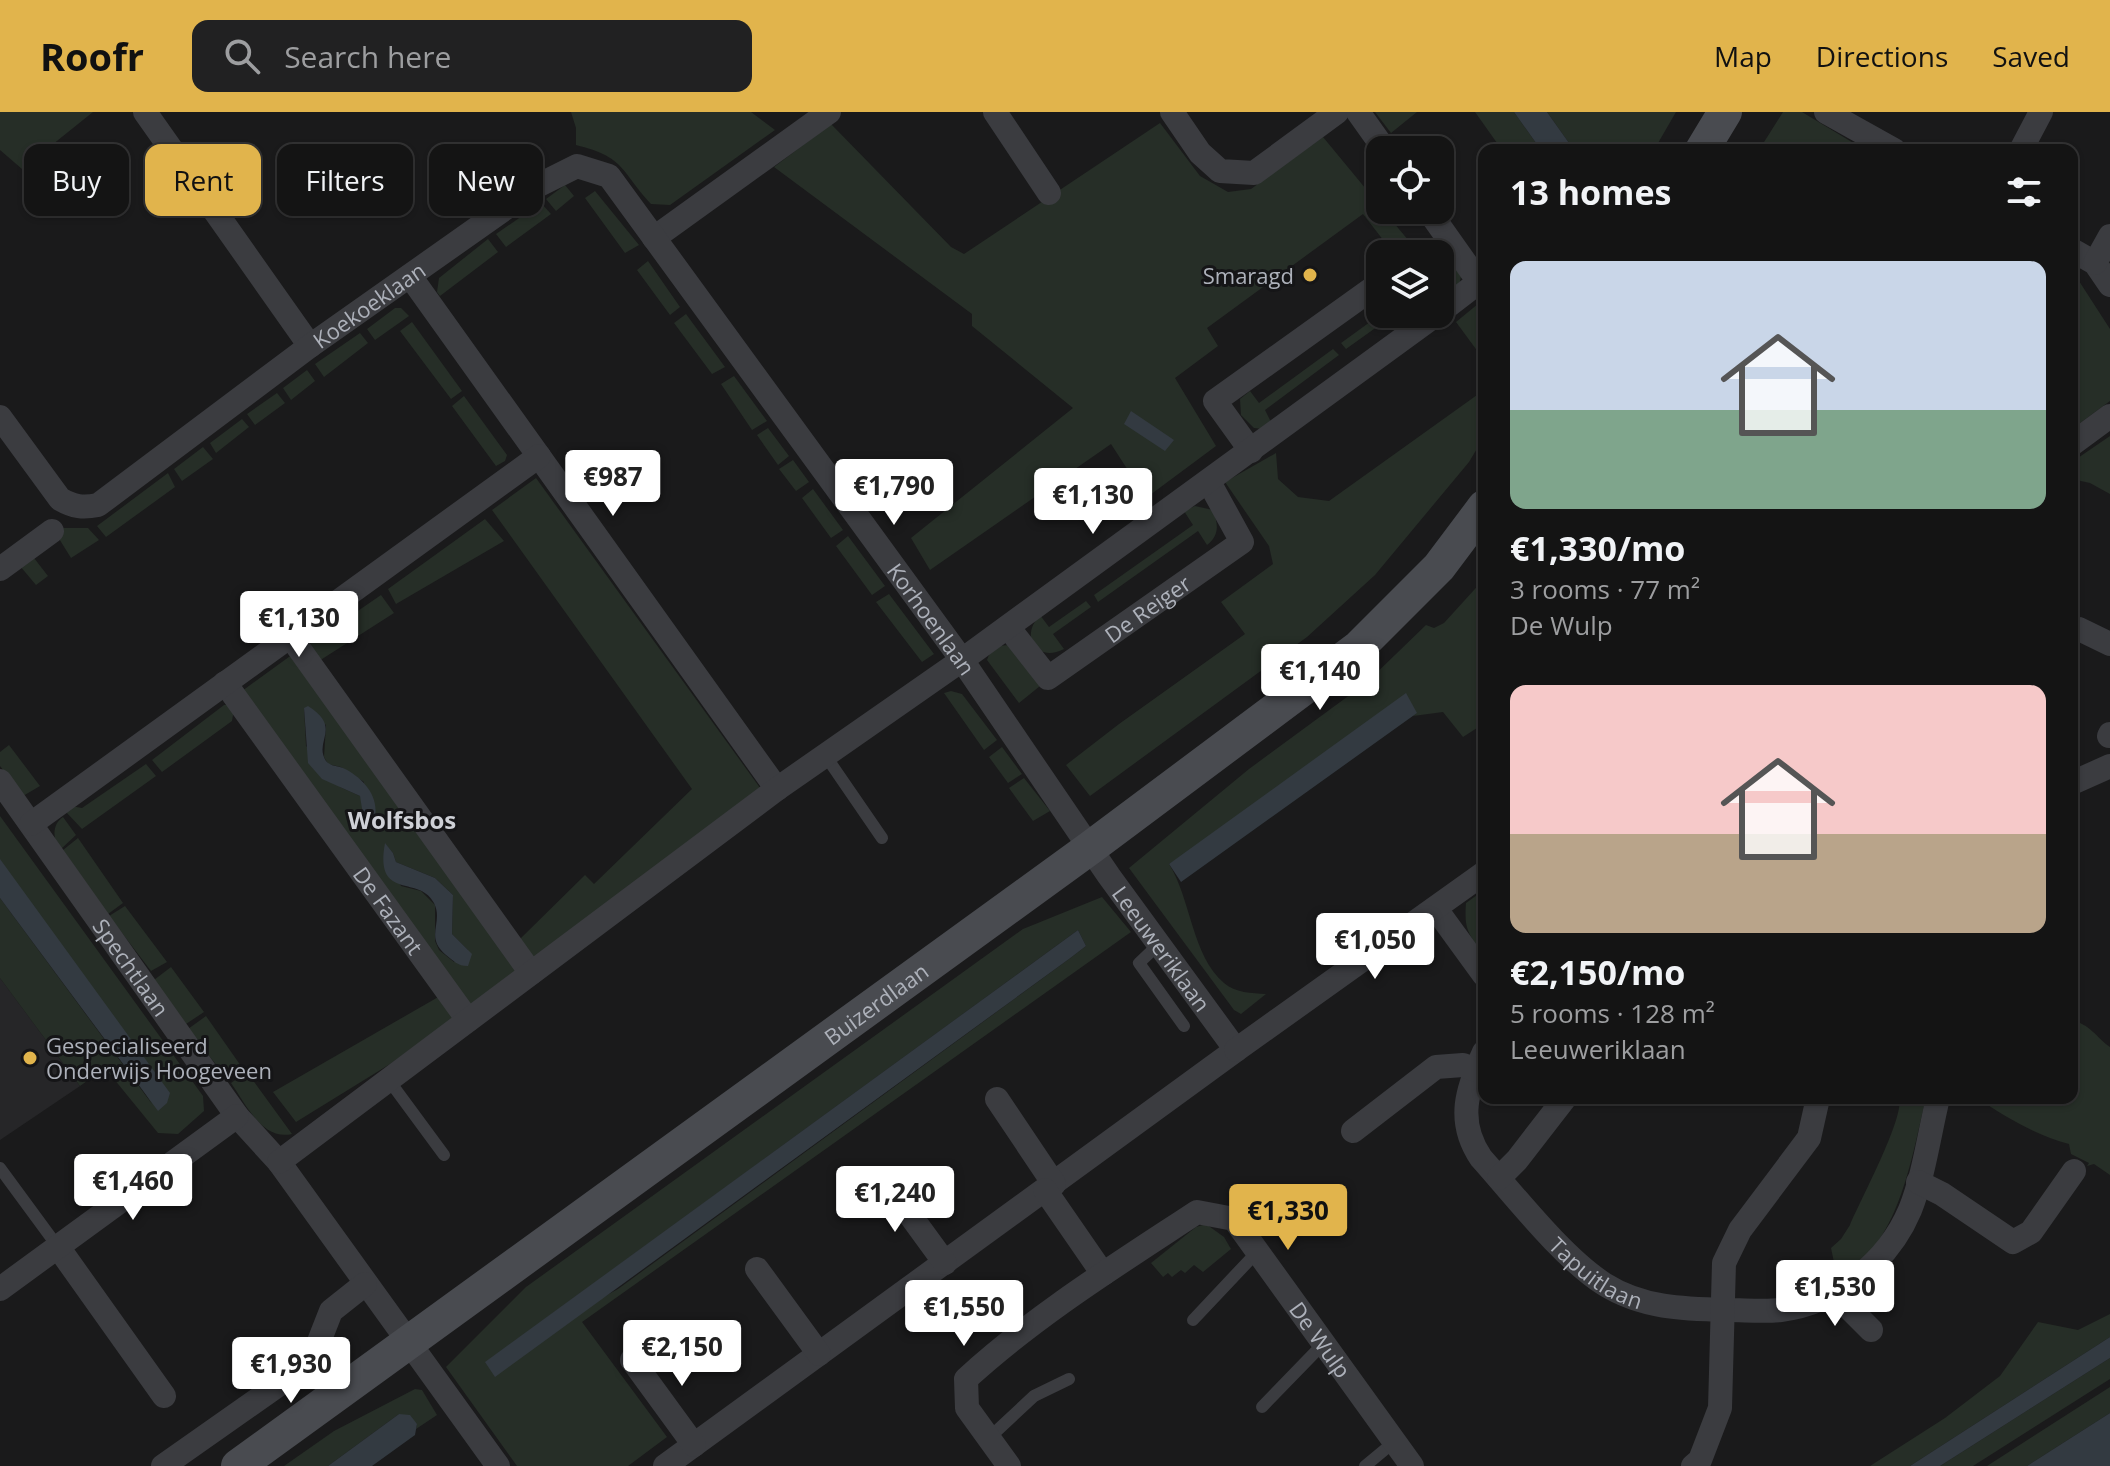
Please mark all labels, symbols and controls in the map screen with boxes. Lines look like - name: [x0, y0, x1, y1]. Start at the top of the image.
- search box: [192, 20, 752, 92]
- text: Roofr: [40, 30, 144, 82]
- icon: search: [220, 34, 264, 78]
- text: Search here: [284, 36, 451, 77]
- text: Map: [1714, 37, 1772, 75]
- text: Directions: [1816, 37, 1948, 75]
- text: Saved: [1992, 37, 2070, 75]
- map controls: [1366, 136, 1454, 328]
- button: locate: [1366, 136, 1454, 224]
- chip: Buy: [24, 144, 129, 216]
- chip: Rent: [145, 144, 261, 216]
- chip: Filters: [277, 144, 413, 216]
- chip: New: [429, 144, 543, 216]
- text: 13 homes: [1510, 169, 1671, 215]
- icon: filters: [2002, 170, 2046, 214]
- button: layers: [1366, 240, 1454, 328]
- street label: Koekoeklaan: [306, 254, 431, 355]
- place label: Smaragd: [1203, 260, 1294, 290]
- marker: Smaragd: [1301, 266, 1319, 284]
- icon: home: [1706, 313, 1850, 457]
- pin: €987: [566, 450, 660, 518]
- text: €987: [583, 458, 643, 494]
- pin: €1,790: [829, 459, 959, 527]
- text: €1,790: [853, 467, 935, 503]
- pin: €1,130: [1028, 468, 1158, 536]
- text: €1,130: [1052, 476, 1134, 512]
- text: €1,330/mo: [1510, 525, 1685, 571]
- street label: Korhoenlaan: [881, 557, 983, 681]
- street label: De Reiger: [1098, 568, 1196, 649]
- text: 3 rooms · 77 m²: [1510, 571, 1700, 607]
- pin: €1,130: [234, 591, 364, 659]
- text: €1,130: [258, 599, 340, 635]
- text: De Wulp: [1510, 607, 1613, 643]
- pin: €1,140: [1255, 644, 1385, 712]
- text: €1,140: [1279, 652, 1361, 688]
- icon: home: [1706, 737, 1850, 881]
- district label: Wolfsbos: [348, 803, 456, 836]
- street label: De Fazant: [347, 860, 431, 960]
- street label: Leeuweriklaan: [1106, 879, 1218, 1017]
- street label: Spechtlaan: [87, 912, 177, 1022]
- pin: €1,050: [1310, 913, 1440, 981]
- text: €1,050: [1334, 921, 1416, 957]
- text: €2,150/mo: [1510, 949, 1685, 995]
- street label: Buizerdlaan: [818, 955, 934, 1051]
- text: 5 rooms · 128 m²: [1510, 995, 1715, 1031]
- place label: Gespecialiseerd Onderwijs Hoogeveen: [46, 1030, 272, 1085]
- text: Leeuweriklaan: [1510, 1031, 1686, 1067]
- marker: Gespecialiseerd Onderwijs Hoogeveen: [21, 1049, 39, 1067]
- pin: €1,460: [68, 1154, 198, 1222]
- text: €1,460: [92, 1162, 174, 1198]
- pin: €1,240: [830, 1166, 960, 1234]
- text: €1,240: [854, 1174, 936, 1210]
- pin: €1,330: [1223, 1184, 1353, 1252]
- text: €1,330: [1247, 1192, 1329, 1228]
- street label: Tapuitlaan: [1543, 1230, 1647, 1315]
- pin: €1,530: [1770, 1260, 1900, 1328]
- text: €1,530: [1794, 1268, 1876, 1304]
- pin: €1,550: [899, 1280, 1029, 1348]
- text: €1,550: [923, 1288, 1005, 1324]
- street label: De Wulp: [1283, 1295, 1358, 1383]
- pin: €2,150: [617, 1320, 747, 1388]
- text: €2,150: [641, 1328, 723, 1364]
- pin: €1,930: [226, 1337, 356, 1405]
- text: €1,930: [250, 1345, 332, 1381]

